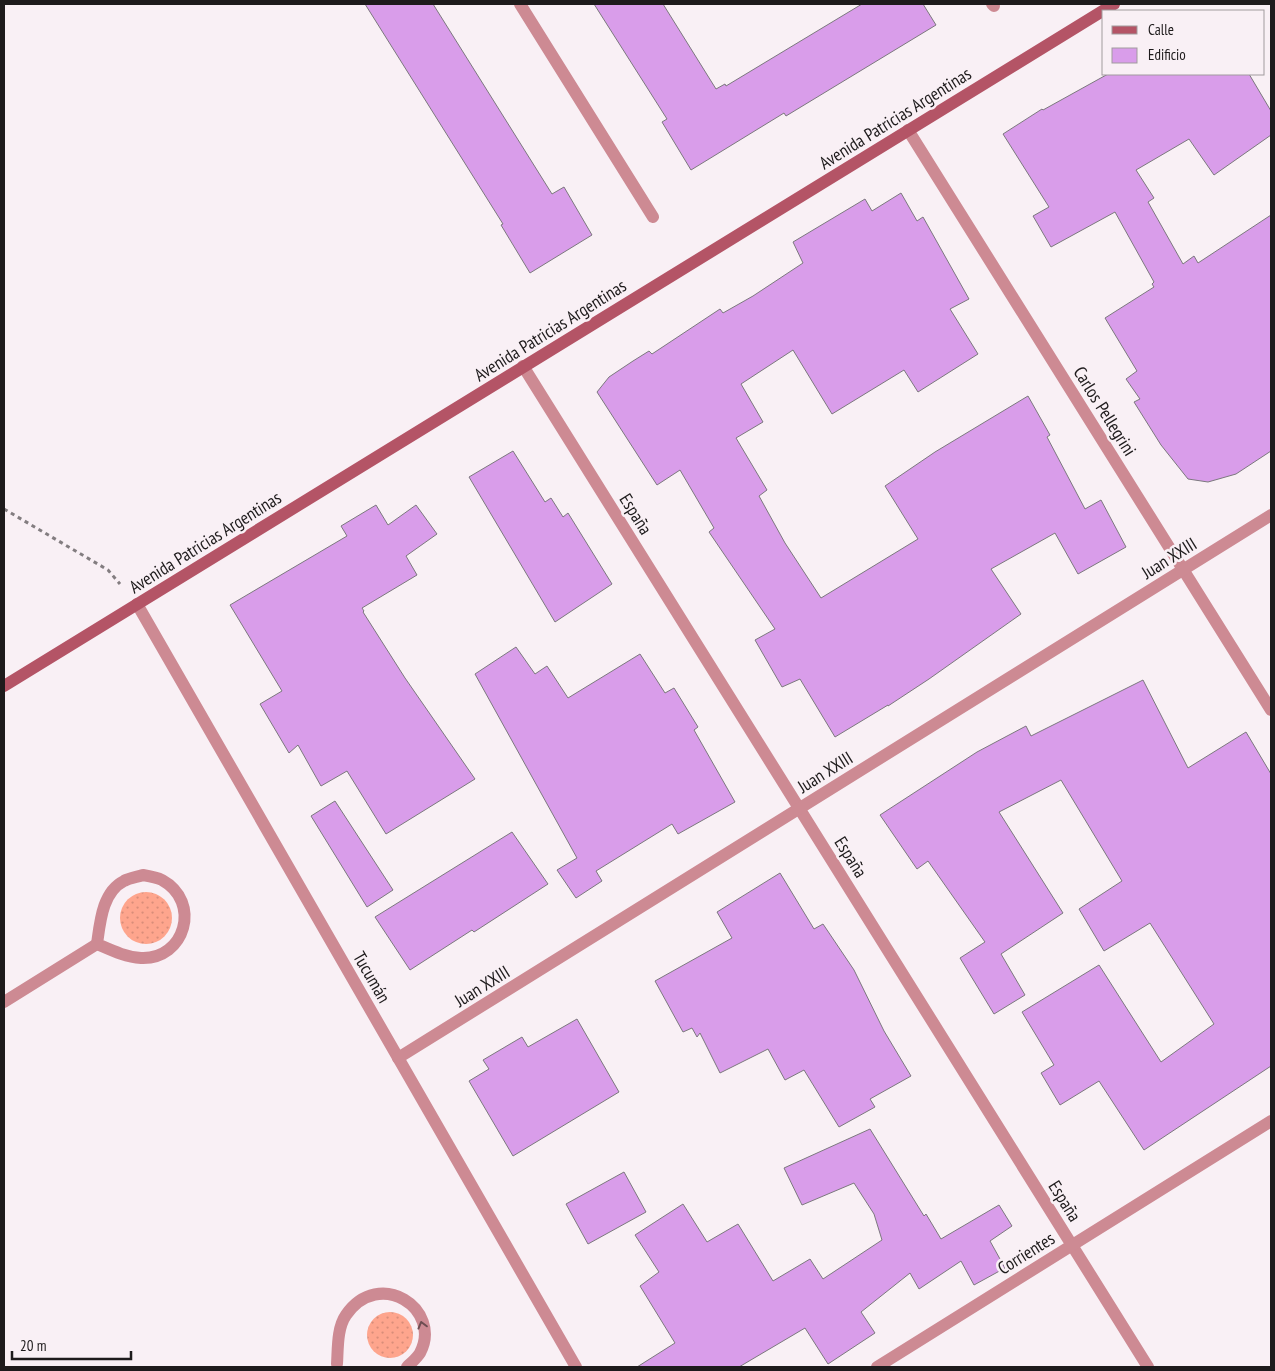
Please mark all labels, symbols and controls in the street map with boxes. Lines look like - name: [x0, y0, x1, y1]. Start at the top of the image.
- legend: [1102, 10, 1265, 75]
- text: Calle: [1148, 20, 1174, 39]
- text: Edificio: [1148, 45, 1186, 64]
- street label: Avenida Patricias Argentinas: [815, 62, 975, 174]
- street label: Avenida Patricias Argentinas: [470, 274, 630, 386]
- street label: Carlos Pellegrini: [1068, 362, 1142, 460]
- street label: Avenida Patricias Argentinas: [125, 486, 285, 598]
- street label: España: [615, 489, 657, 539]
- street label: Juan XXIII: [1136, 532, 1201, 584]
- street label: Juan XXIII: [792, 746, 857, 798]
- street label: España: [830, 832, 872, 882]
- street label: Tucumán: [348, 947, 396, 1007]
- street label: Juan XXIII: [449, 960, 514, 1012]
- street label: España: [1044, 1176, 1086, 1226]
- street label: Corrientes: [993, 1227, 1059, 1279]
- one-way arrow: [417, 1321, 427, 1329]
- scale bar: [12, 1328, 131, 1360]
- text: 20 m: [20, 1336, 46, 1355]

